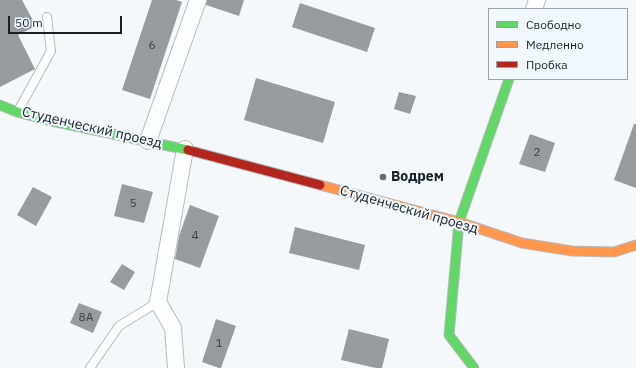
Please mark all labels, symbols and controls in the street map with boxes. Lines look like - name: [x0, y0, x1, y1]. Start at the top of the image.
- scale bar: [10, 8, 124, 34]
- legend: [488, 8, 628, 80]
- text: 50 m: [15, 15, 43, 30]
- text: Свободно: [526, 17, 581, 32]
- text: Медленно: [526, 37, 584, 52]
- house number: 6: [148, 39, 156, 53]
- text: Пробка: [526, 57, 568, 72]
- street label: Студенческий проезд: [20, 104, 164, 152]
- house number: 2: [533, 146, 541, 160]
- place label: Водрем: [391, 169, 444, 185]
- marker: Водрем: [378, 172, 388, 182]
- street label: Студенческий проезд: [338, 182, 480, 238]
- house number: 5: [129, 197, 137, 211]
- house number: 4: [191, 229, 199, 243]
- house number: 8А: [79, 311, 93, 325]
- house number: 1: [215, 337, 223, 351]

